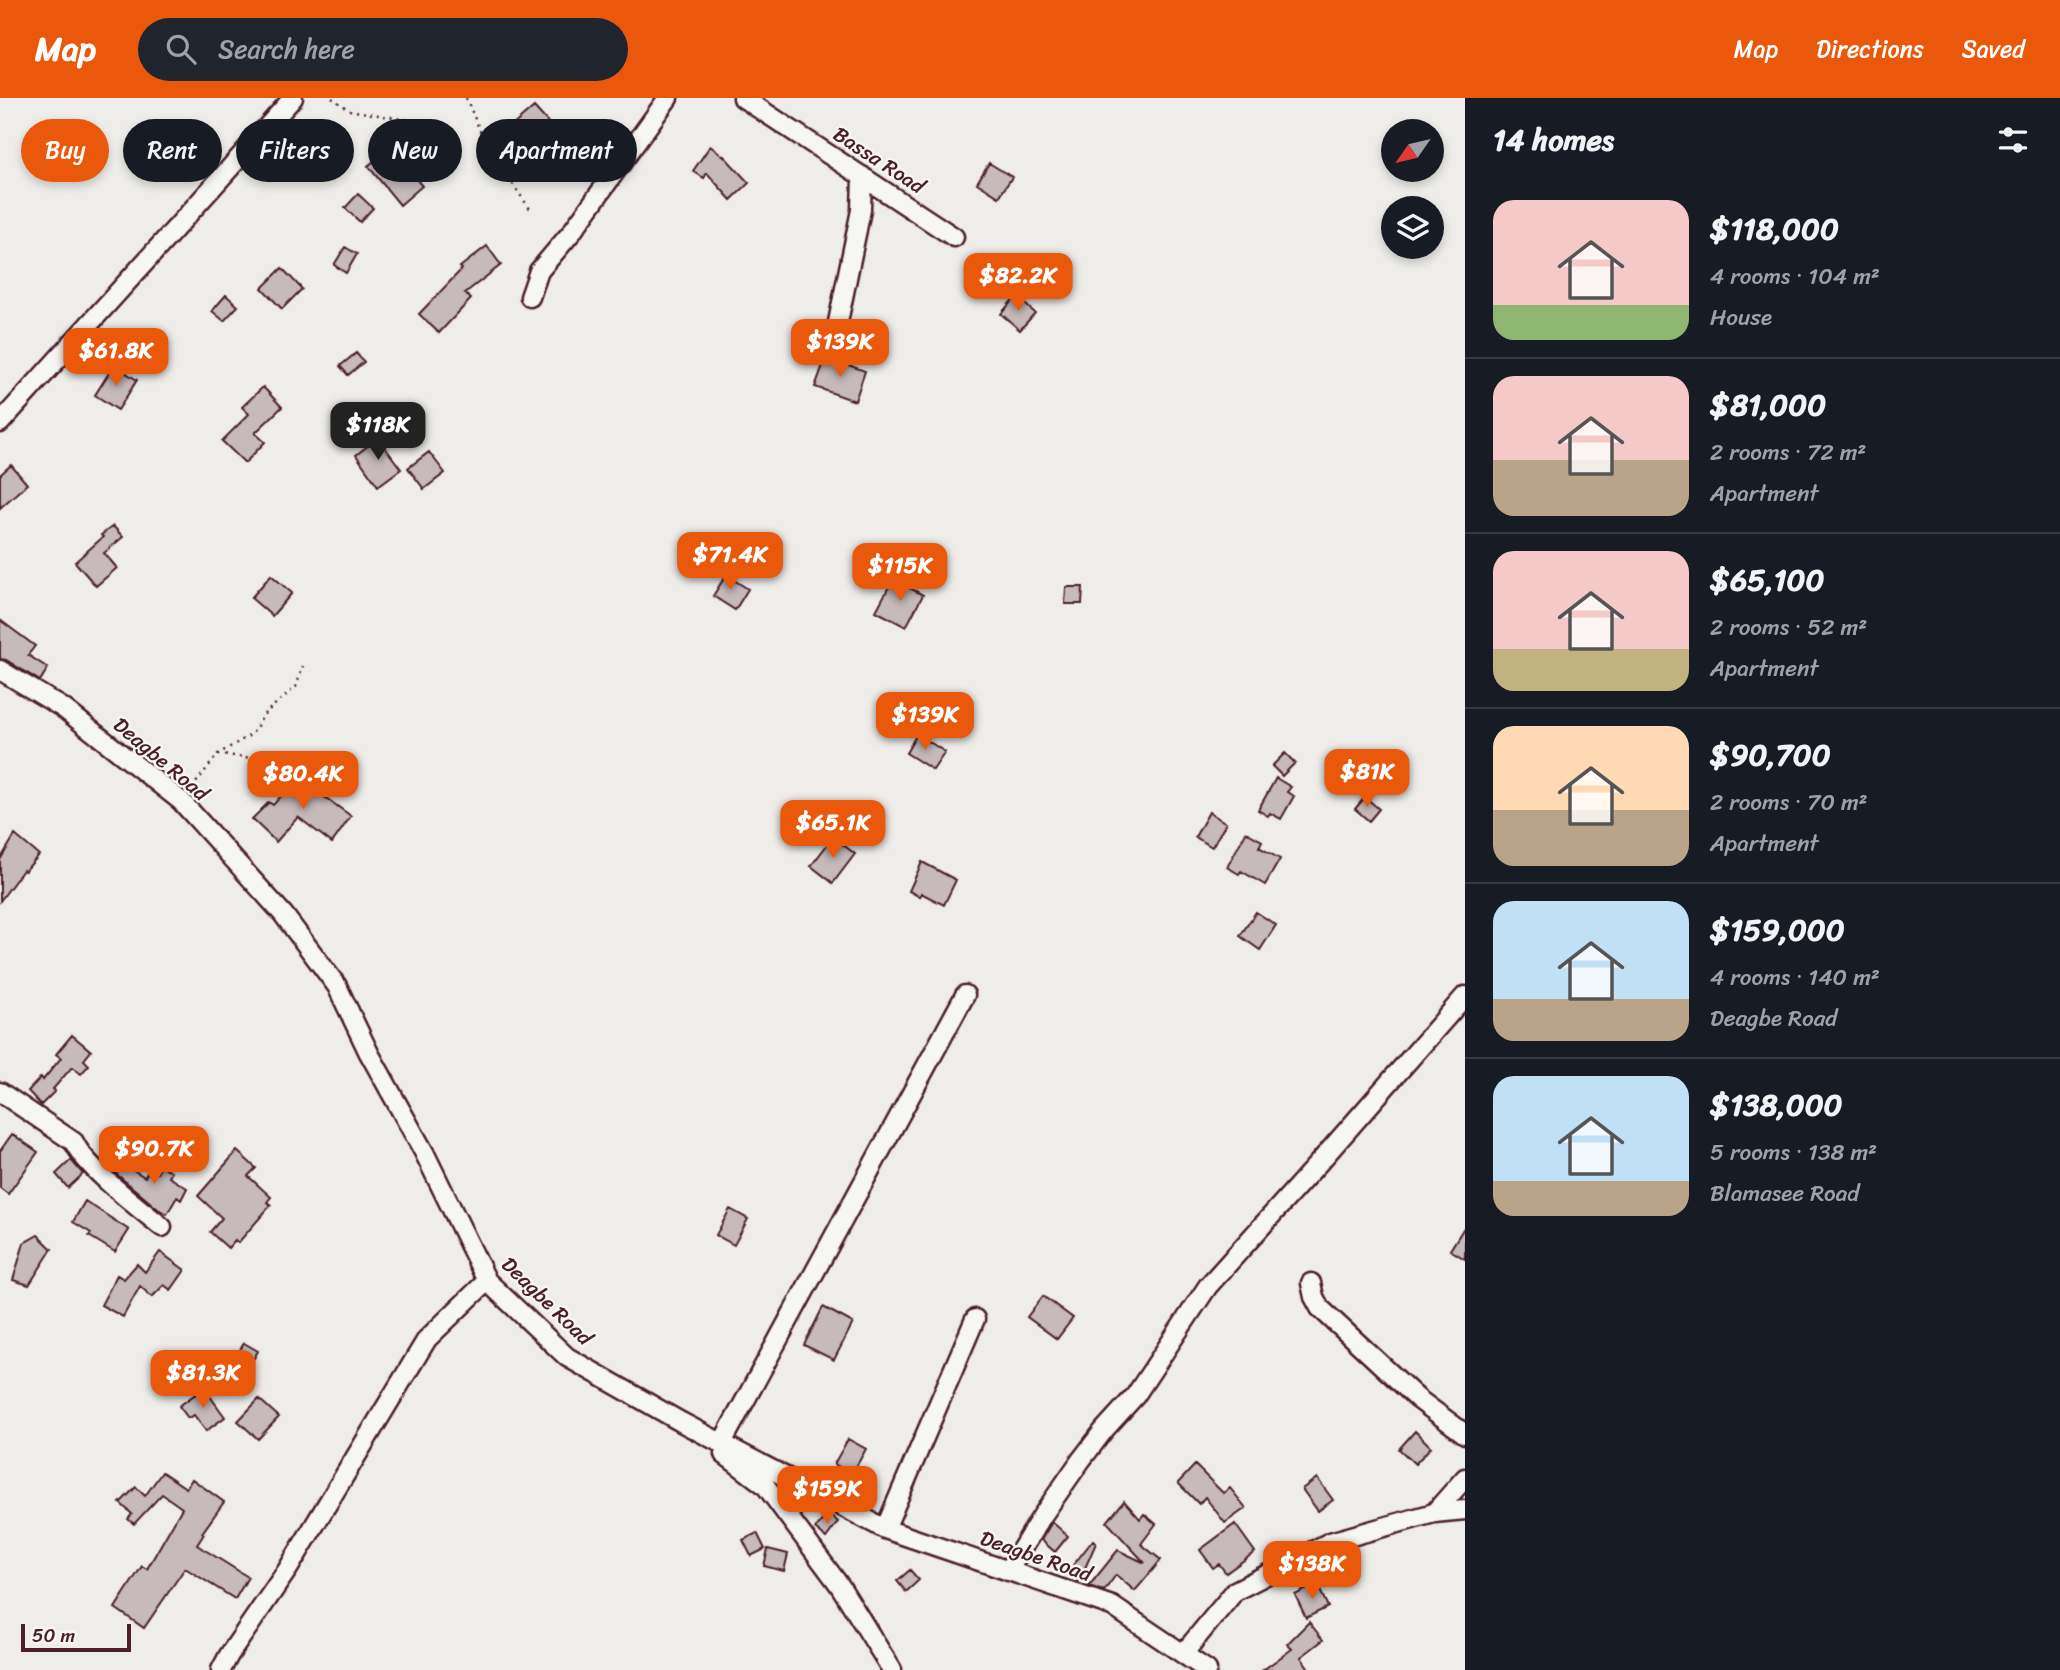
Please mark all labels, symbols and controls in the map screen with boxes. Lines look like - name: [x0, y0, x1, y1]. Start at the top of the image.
- search box: [138, 18, 628, 81]
- text: Map: [35, 20, 96, 78]
- text: Search here: [218, 26, 355, 72]
- text: Map: [1734, 28, 1778, 70]
- text: Directions: [1816, 28, 1924, 70]
- text: Saved: [1962, 28, 2025, 70]
- icon: search: [162, 30, 200, 68]
- text: 14 homes: [1493, 113, 1614, 167]
- street label: Bassa Road: [825, 116, 935, 205]
- chip: Buy: [21, 119, 109, 182]
- chip: Rent: [123, 119, 222, 182]
- chip: Filters: [236, 119, 354, 182]
- chip: New: [368, 119, 462, 182]
- chip: Apartment: [476, 119, 637, 182]
- north arrow: [1381, 119, 1444, 182]
- map controls: [1381, 119, 1444, 259]
- icon: filters: [1994, 121, 2032, 159]
- button: layers: [1381, 196, 1444, 259]
- text: $118,000: [1710, 202, 1839, 256]
- icon: home: [1549, 228, 1633, 312]
- pin: $82.2K: [961, 254, 1075, 313]
- text: $82.2K: [980, 255, 1056, 296]
- text: 4 rooms · 104 m²: [1710, 256, 1880, 297]
- text: House: [1710, 297, 1772, 338]
- pin: $139K: [791, 320, 889, 379]
- text: $139K: [807, 321, 873, 362]
- pin: $61.8K: [59, 328, 173, 388]
- text: $61.8K: [79, 330, 153, 371]
- text: $81,000: [1710, 378, 1826, 432]
- pin: $118K: [329, 402, 427, 462]
- text: $118K: [346, 404, 410, 445]
- icon: home: [1549, 404, 1633, 488]
- text: 2 rooms · 72 m²: [1710, 432, 1866, 473]
- text: Apartment: [1710, 473, 1819, 514]
- pin: $71.4K: [673, 532, 787, 592]
- text: $71.4K: [693, 534, 767, 575]
- pin: $115K: [851, 544, 949, 603]
- text: $115K: [868, 545, 932, 586]
- text: $65,100: [1710, 553, 1824, 607]
- icon: home: [1549, 579, 1633, 663]
- text: 2 rooms · 52 m²: [1710, 607, 1867, 648]
- text: Apartment: [1710, 648, 1819, 689]
- pin: $139K: [876, 692, 974, 752]
- text: $139K: [892, 694, 958, 735]
- street label: Deagbe Road: [104, 707, 219, 812]
- text: $90,700: [1710, 728, 1831, 782]
- pin: $81K: [1326, 750, 1408, 809]
- text: $81K: [1340, 751, 1394, 792]
- pin: $80.4K: [246, 752, 360, 811]
- text: $80.4K: [263, 753, 343, 794]
- icon: home: [1549, 754, 1633, 838]
- text: 2 rooms · 70 m²: [1710, 782, 1868, 823]
- pin: $65.1K: [776, 800, 890, 860]
- text: $65.1K: [796, 802, 870, 843]
- text: Apartment: [1710, 823, 1819, 864]
- text: $159,000: [1710, 903, 1845, 957]
- icon: home: [1549, 929, 1633, 1013]
- text: 4 rooms · 140 m²: [1710, 957, 1880, 998]
- text: Deagbe Road: [1710, 998, 1837, 1039]
- text: $138,000: [1710, 1078, 1843, 1132]
- icon: home: [1549, 1104, 1633, 1188]
- pin: $90.7K: [97, 1126, 211, 1186]
- text: $90.7K: [115, 1128, 193, 1169]
- text: 5 rooms · 138 m²: [1710, 1132, 1877, 1173]
- text: Blamasee Road: [1710, 1173, 1859, 1214]
- street label: Deagbe Road: [492, 1247, 603, 1356]
- pin: $81.3K: [146, 1350, 260, 1410]
- text: $81.3K: [167, 1352, 239, 1393]
- pin: $159K: [778, 1466, 876, 1526]
- text: $159K: [793, 1468, 861, 1509]
- street label: Deagbe Road: [975, 1519, 1099, 1594]
- pin: $138K: [1263, 1542, 1361, 1601]
- text: $138K: [1279, 1543, 1345, 1584]
- text: 50 m: [32, 1619, 75, 1652]
- scale bar: [21, 1621, 131, 1653]

